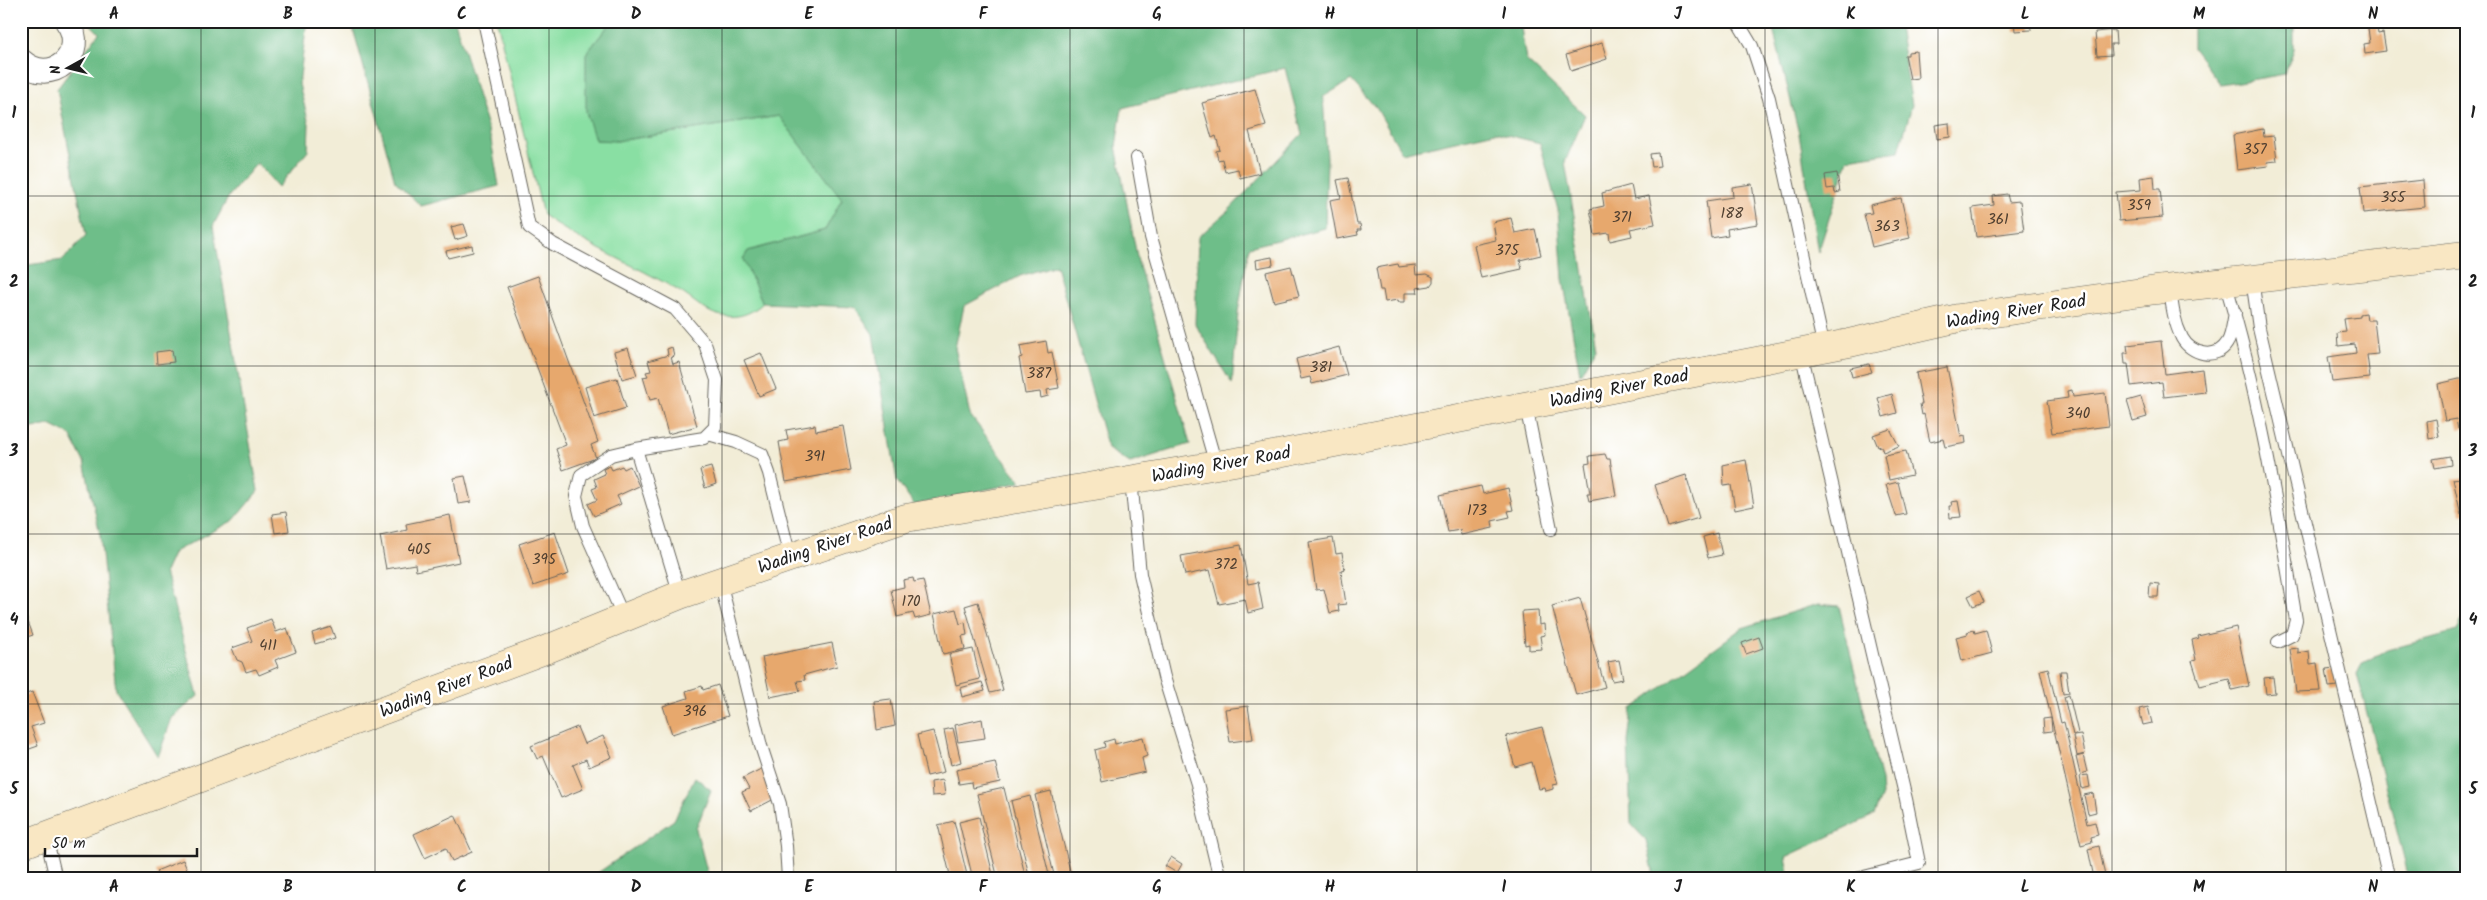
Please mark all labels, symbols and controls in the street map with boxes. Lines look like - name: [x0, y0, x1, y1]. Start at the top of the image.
- text: A: [109, 2, 119, 27]
- text: B: [283, 2, 293, 27]
- text: C: [457, 2, 467, 27]
- text: D: [631, 2, 642, 27]
- text: E: [805, 2, 815, 27]
- text: F: [979, 2, 989, 27]
- text: G: [1152, 2, 1162, 27]
- text: H: [1325, 2, 1335, 27]
- text: I: [1502, 2, 1507, 27]
- text: J: [1674, 2, 1683, 27]
- text: K: [1846, 2, 1856, 27]
- text: L: [2021, 2, 2029, 27]
- text: M: [2193, 2, 2206, 27]
- text: N: [2368, 2, 2378, 27]
- north arrow: [42, 42, 92, 92]
- text: N: [45, 64, 68, 76]
- text: 1: [12, 101, 17, 126]
- text: 1: [2471, 101, 2476, 126]
- house number: 357: [2243, 138, 2268, 162]
- house number: 355: [2381, 186, 2406, 210]
- house number: 359: [2127, 194, 2152, 218]
- house number: 188: [1721, 202, 1744, 226]
- house number: 371: [1612, 206, 1632, 230]
- house number: 361: [1987, 208, 2009, 232]
- house number: 363: [1874, 215, 1900, 239]
- house number: 375: [1495, 239, 1520, 263]
- text: 2: [9, 270, 19, 295]
- text: 2: [2468, 270, 2478, 295]
- street label: Wading River Road: [1944, 287, 2089, 338]
- house number: 381: [1310, 356, 1332, 380]
- house number: 387: [1027, 362, 1052, 386]
- street label: Wading River Road: [1547, 362, 1692, 417]
- house number: 340: [2066, 402, 2091, 426]
- text: 3: [9, 439, 19, 464]
- street label: Wading River Road: [1149, 439, 1294, 492]
- text: 3: [2468, 439, 2478, 464]
- house number: 391: [805, 445, 826, 469]
- house number: 173: [1467, 499, 1488, 523]
- street label: Wading River Road: [754, 509, 898, 583]
- house number: 405: [407, 538, 432, 562]
- house number: 395: [532, 548, 557, 572]
- house number: 372: [1214, 553, 1238, 577]
- house number: 170: [901, 590, 921, 614]
- text: 4: [10, 608, 19, 633]
- text: 4: [2469, 608, 2478, 633]
- house number: 411: [259, 634, 277, 658]
- street label: Wading River Road: [376, 649, 518, 727]
- house number: 396: [683, 700, 707, 724]
- text: 5: [9, 777, 20, 802]
- text: 5: [2468, 777, 2479, 802]
- scale bar: [45, 825, 198, 857]
- text: 50 m: [52, 832, 86, 856]
- text: A: [109, 875, 119, 900]
- text: B: [283, 875, 293, 900]
- text: C: [457, 875, 467, 900]
- text: D: [631, 875, 642, 900]
- text: E: [805, 875, 815, 900]
- text: F: [979, 875, 989, 900]
- text: G: [1152, 875, 1162, 900]
- text: H: [1325, 875, 1335, 900]
- text: I: [1502, 875, 1507, 900]
- text: J: [1674, 875, 1683, 900]
- text: K: [1846, 875, 1856, 900]
- text: L: [2021, 875, 2029, 900]
- text: M: [2193, 875, 2206, 900]
- text: N: [2368, 875, 2378, 900]

